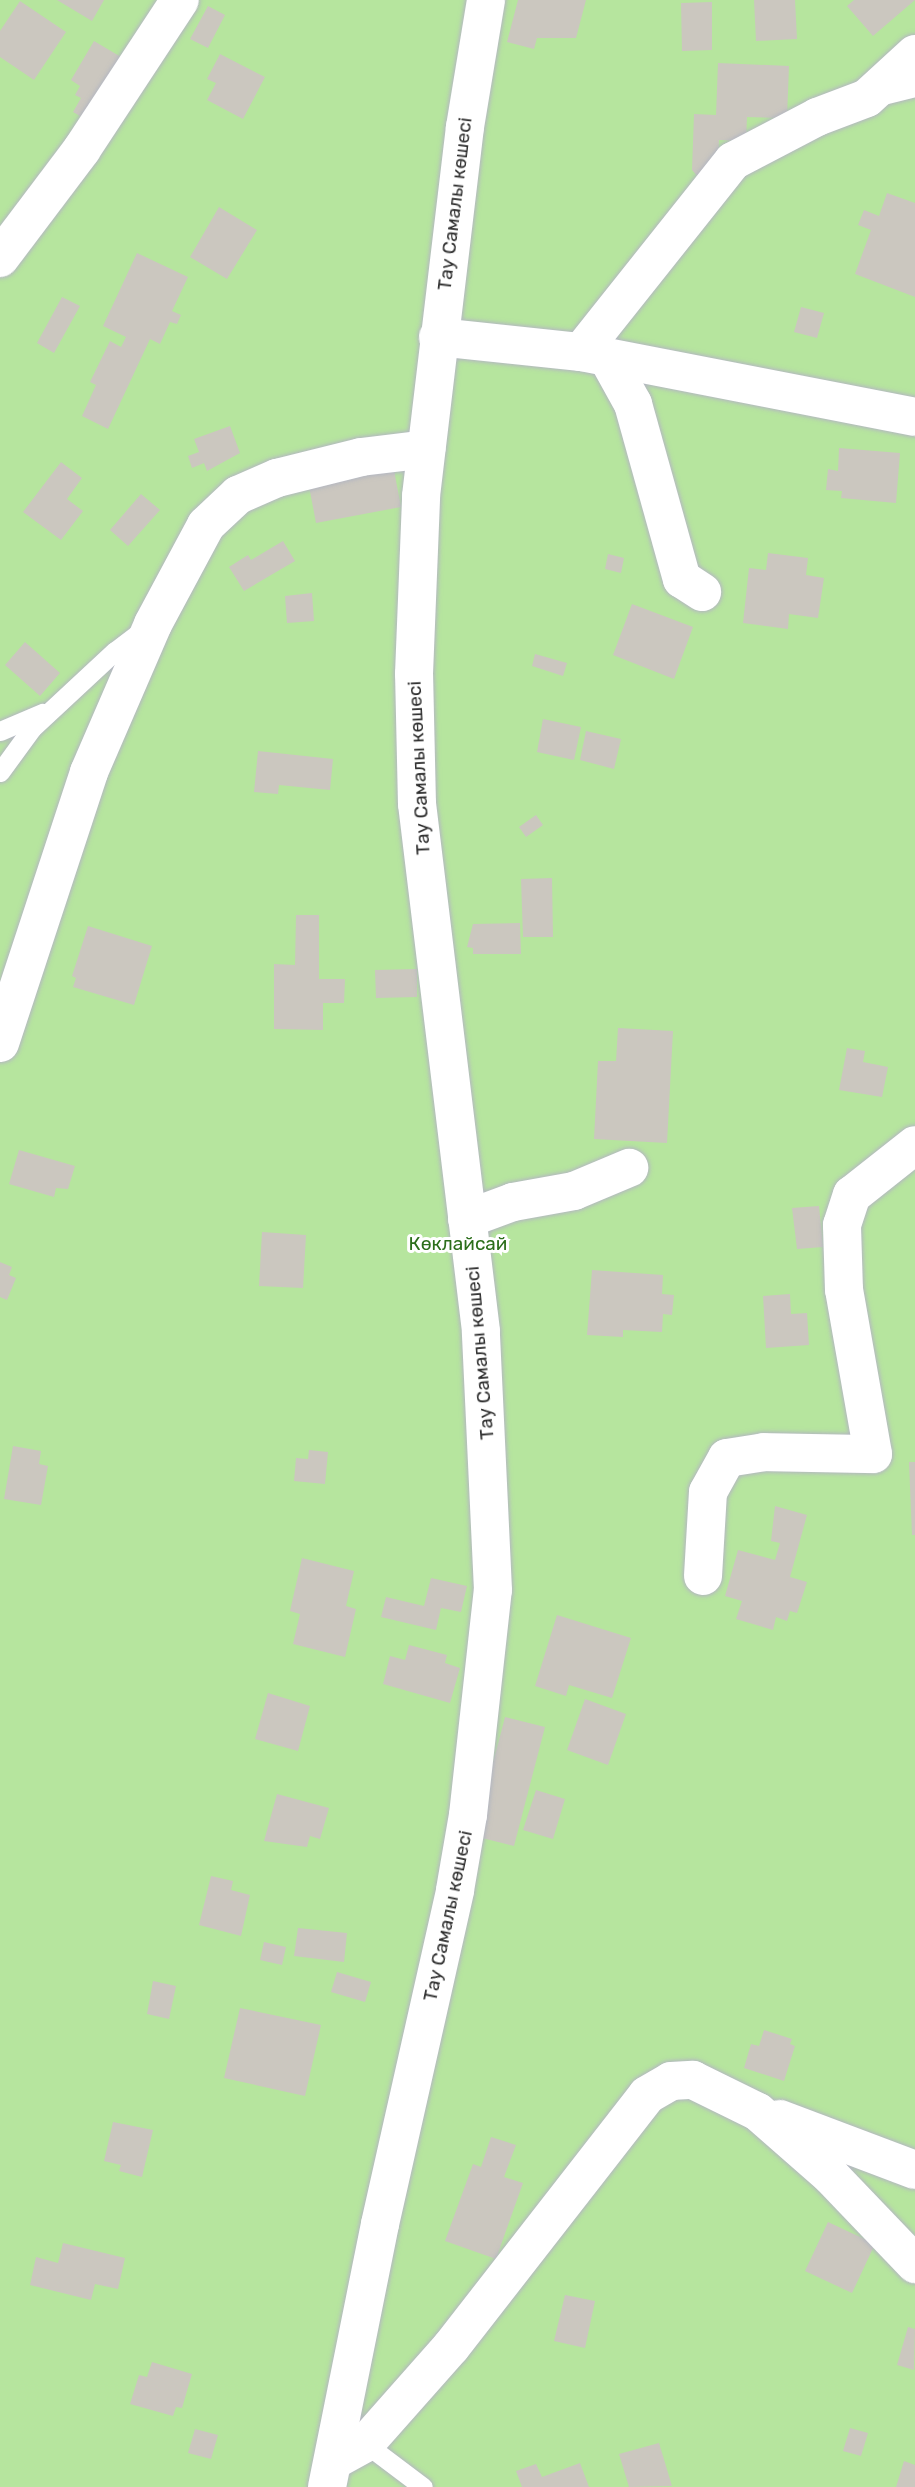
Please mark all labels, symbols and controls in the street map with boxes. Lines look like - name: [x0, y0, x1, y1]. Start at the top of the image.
- street label: Тау Самалы көшесі: [433, 116, 477, 292]
- street label: Тау Самалы көшесі: [403, 681, 435, 855]
- park label: Көклайсай: [409, 1233, 507, 1255]
- street label: Тау Самалы көшесі: [461, 1265, 499, 1441]
- street label: Тау Самалы көшесі: [419, 1829, 477, 2003]

